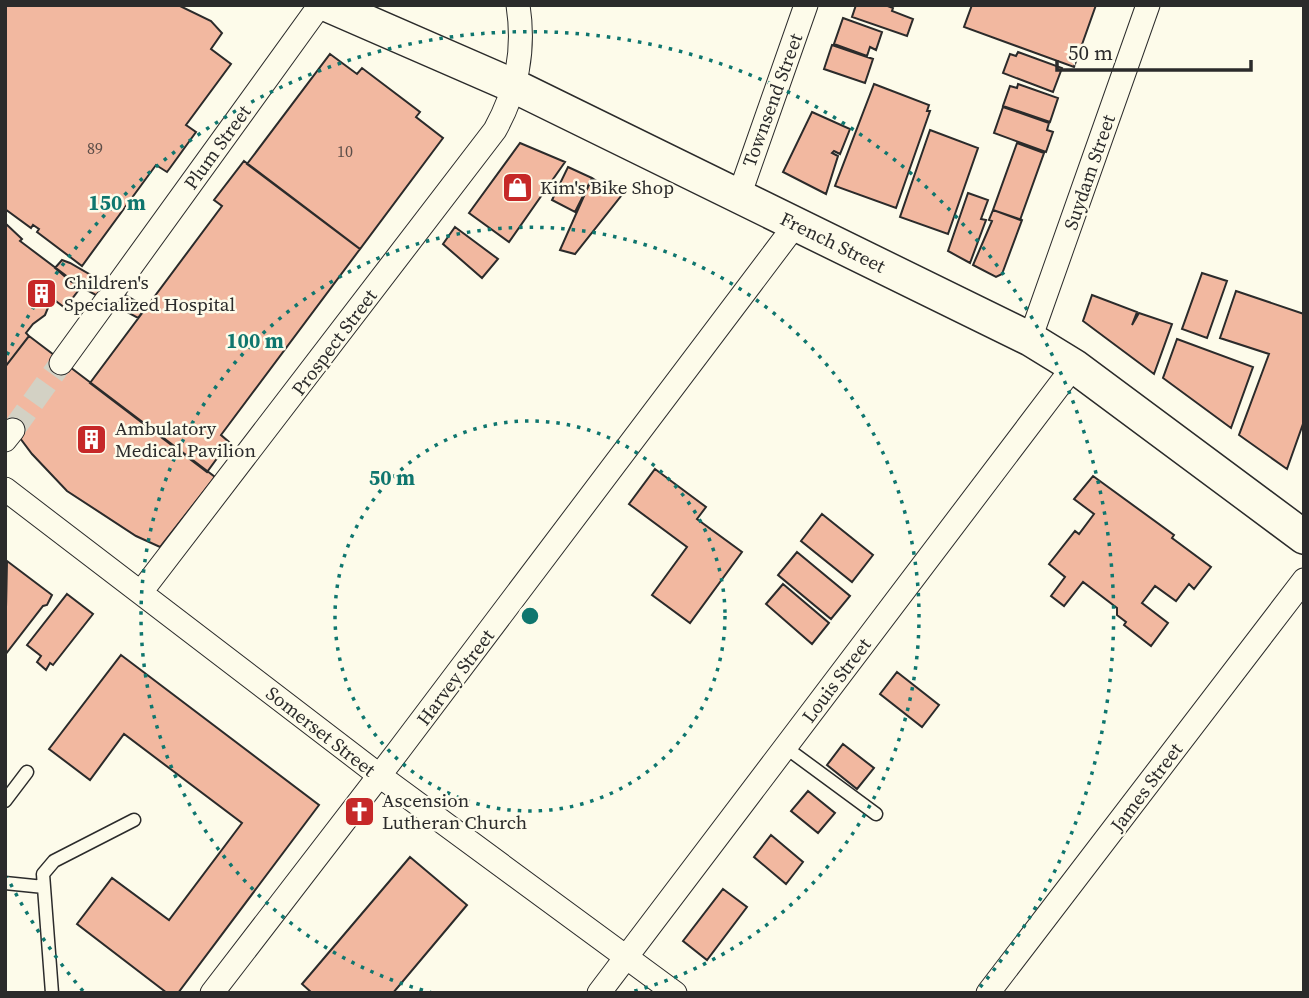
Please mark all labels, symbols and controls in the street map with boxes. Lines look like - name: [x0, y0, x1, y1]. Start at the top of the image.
- scale bar: [1057, 28, 1251, 72]
- street label: Townsend Street: [736, 29, 809, 170]
- text: 50 m: [1068, 38, 1113, 67]
- street label: Plum Street: [178, 99, 257, 194]
- street label: Suydam Street: [1057, 110, 1121, 233]
- house number: 89: [87, 137, 103, 159]
- house number: 10: [337, 140, 353, 162]
- shop icon: Kim's Bike Shop: [500, 170, 534, 204]
- place label: Kim's Bike Shop: [540, 174, 674, 200]
- text: 150 m: [88, 188, 146, 217]
- street label: French Street: [776, 205, 891, 279]
- place label: Children's Specialized Hospital: [64, 269, 235, 317]
- building icon: Children's Specialized Hospital: [24, 276, 58, 310]
- street label: Prospect Street: [285, 283, 383, 401]
- text: 100 m: [226, 326, 284, 355]
- place label: Ambulatory Medical Pavilion: [115, 415, 256, 463]
- building icon: Ambulatory Medical Pavilion: [75, 422, 109, 456]
- text: 50 m: [369, 463, 415, 492]
- centre of rings: [518, 604, 542, 628]
- street label: Harvey Street: [410, 623, 500, 731]
- street label: Louis Street: [795, 632, 877, 728]
- street label: Somerset Street: [261, 680, 382, 783]
- street label: James Street: [1103, 737, 1188, 837]
- place label: Ascension Lutheran Church: [382, 787, 527, 835]
- church icon: Ascension Lutheran Church: [342, 794, 376, 828]

